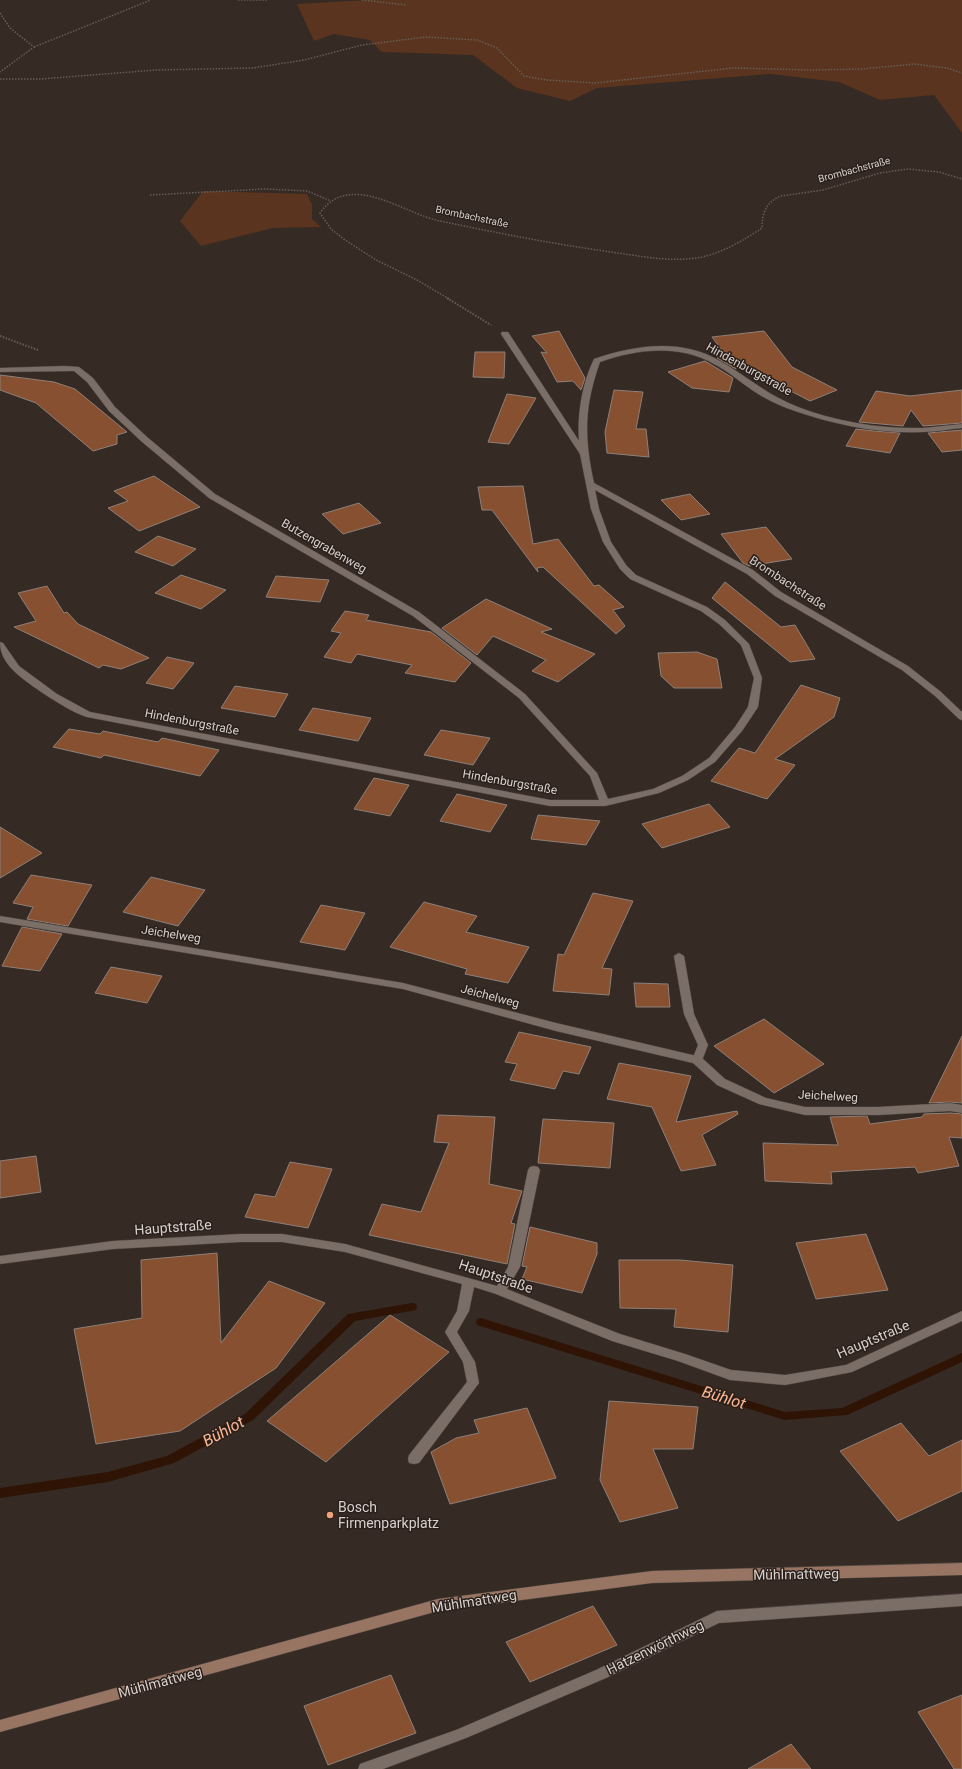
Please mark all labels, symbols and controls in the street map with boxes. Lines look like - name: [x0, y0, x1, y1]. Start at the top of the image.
- street label: Brombachstraße: [817, 155, 891, 184]
- street label: Brombachstraße: [435, 203, 509, 230]
- street label: Hindenburgstraße: [704, 340, 794, 398]
- street label: Butzengrabenweg: [279, 516, 369, 576]
- street label: Brombachstraße: [747, 553, 829, 613]
- street label: Hindenburgstraße: [144, 706, 240, 738]
- street label: Hindenburgstraße: [462, 767, 558, 797]
- street label: Jeichelweg: [140, 922, 202, 946]
- street label: Jeichelweg: [459, 981, 521, 1011]
- street label: Jeichelweg: [798, 1087, 858, 1105]
- street label: Hauptstraße: [134, 1216, 212, 1238]
- street label: Hauptstraße: [457, 1256, 535, 1296]
- street label: Hauptstraße: [834, 1317, 912, 1361]
- water label: Bühlot: [700, 1382, 749, 1413]
- water label: Bühlot: [199, 1412, 248, 1451]
- place label: Bosch Firmenparkplatz: [338, 1499, 439, 1531]
- marker: Bosch Firmenparkplatz: [325, 1510, 335, 1520]
- street label: Mühlmattweg: [753, 1565, 839, 1583]
- street label: Mühlmattweg: [430, 1586, 518, 1616]
- street label: Hatzenwörthweg: [604, 1617, 706, 1677]
- street label: Mühlmattweg: [116, 1663, 204, 1701]

